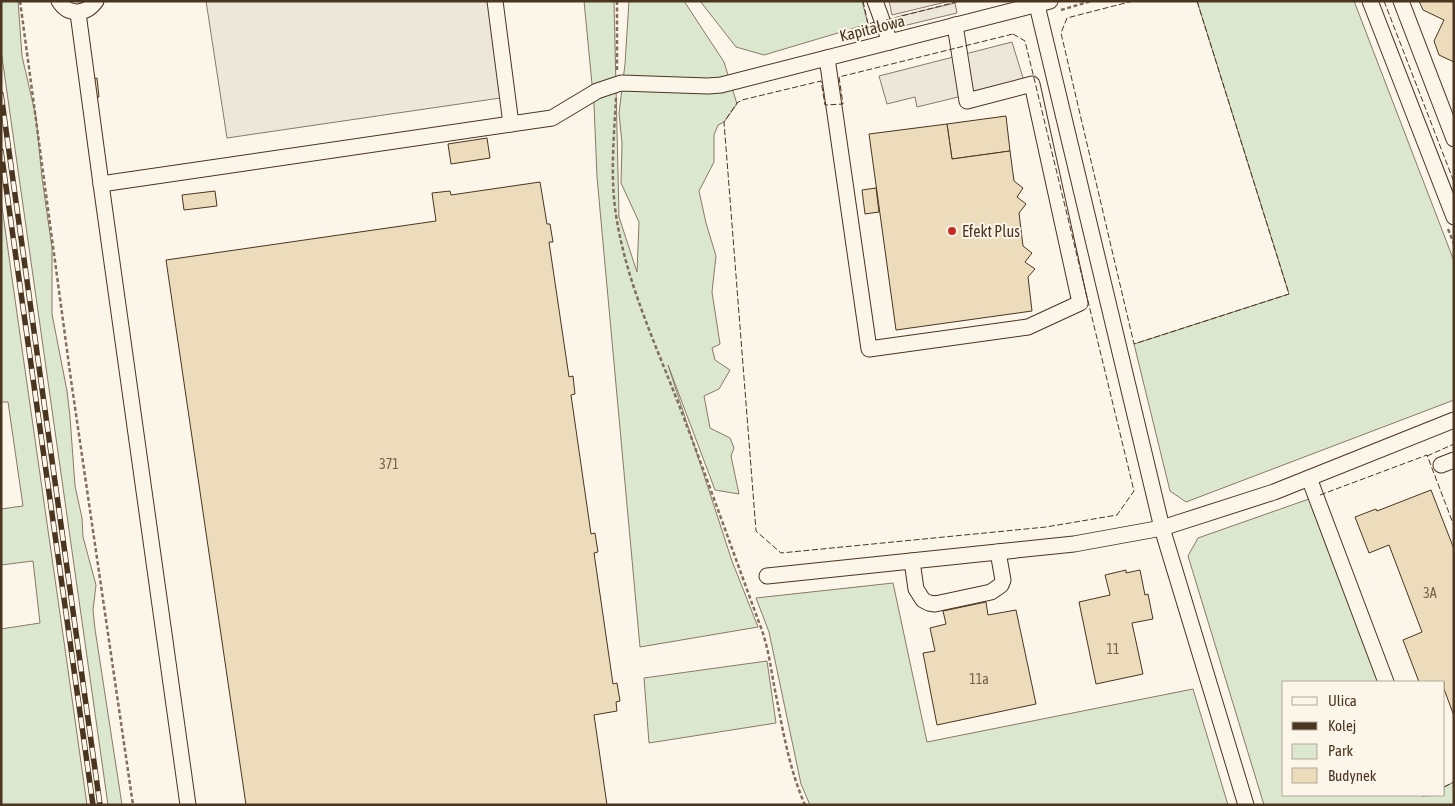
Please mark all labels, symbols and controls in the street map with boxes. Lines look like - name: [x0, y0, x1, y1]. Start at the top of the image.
- street label: Kapitałowa: [838, 11, 907, 46]
- place label: Efekt Plus: [962, 222, 1020, 240]
- marker: Efekt Plus: [946, 225, 958, 237]
- house number: 371: [379, 456, 399, 472]
- house number: 3A: [1423, 585, 1437, 601]
- house number: 11: [1106, 641, 1120, 657]
- house number: 11a: [969, 671, 989, 687]
- legend: [1282, 681, 1445, 796]
- text: Ulica: [1328, 692, 1357, 709]
- text: Kolej: [1328, 717, 1356, 734]
- text: Park: [1328, 742, 1353, 759]
- text: Budynek: [1328, 767, 1377, 784]

